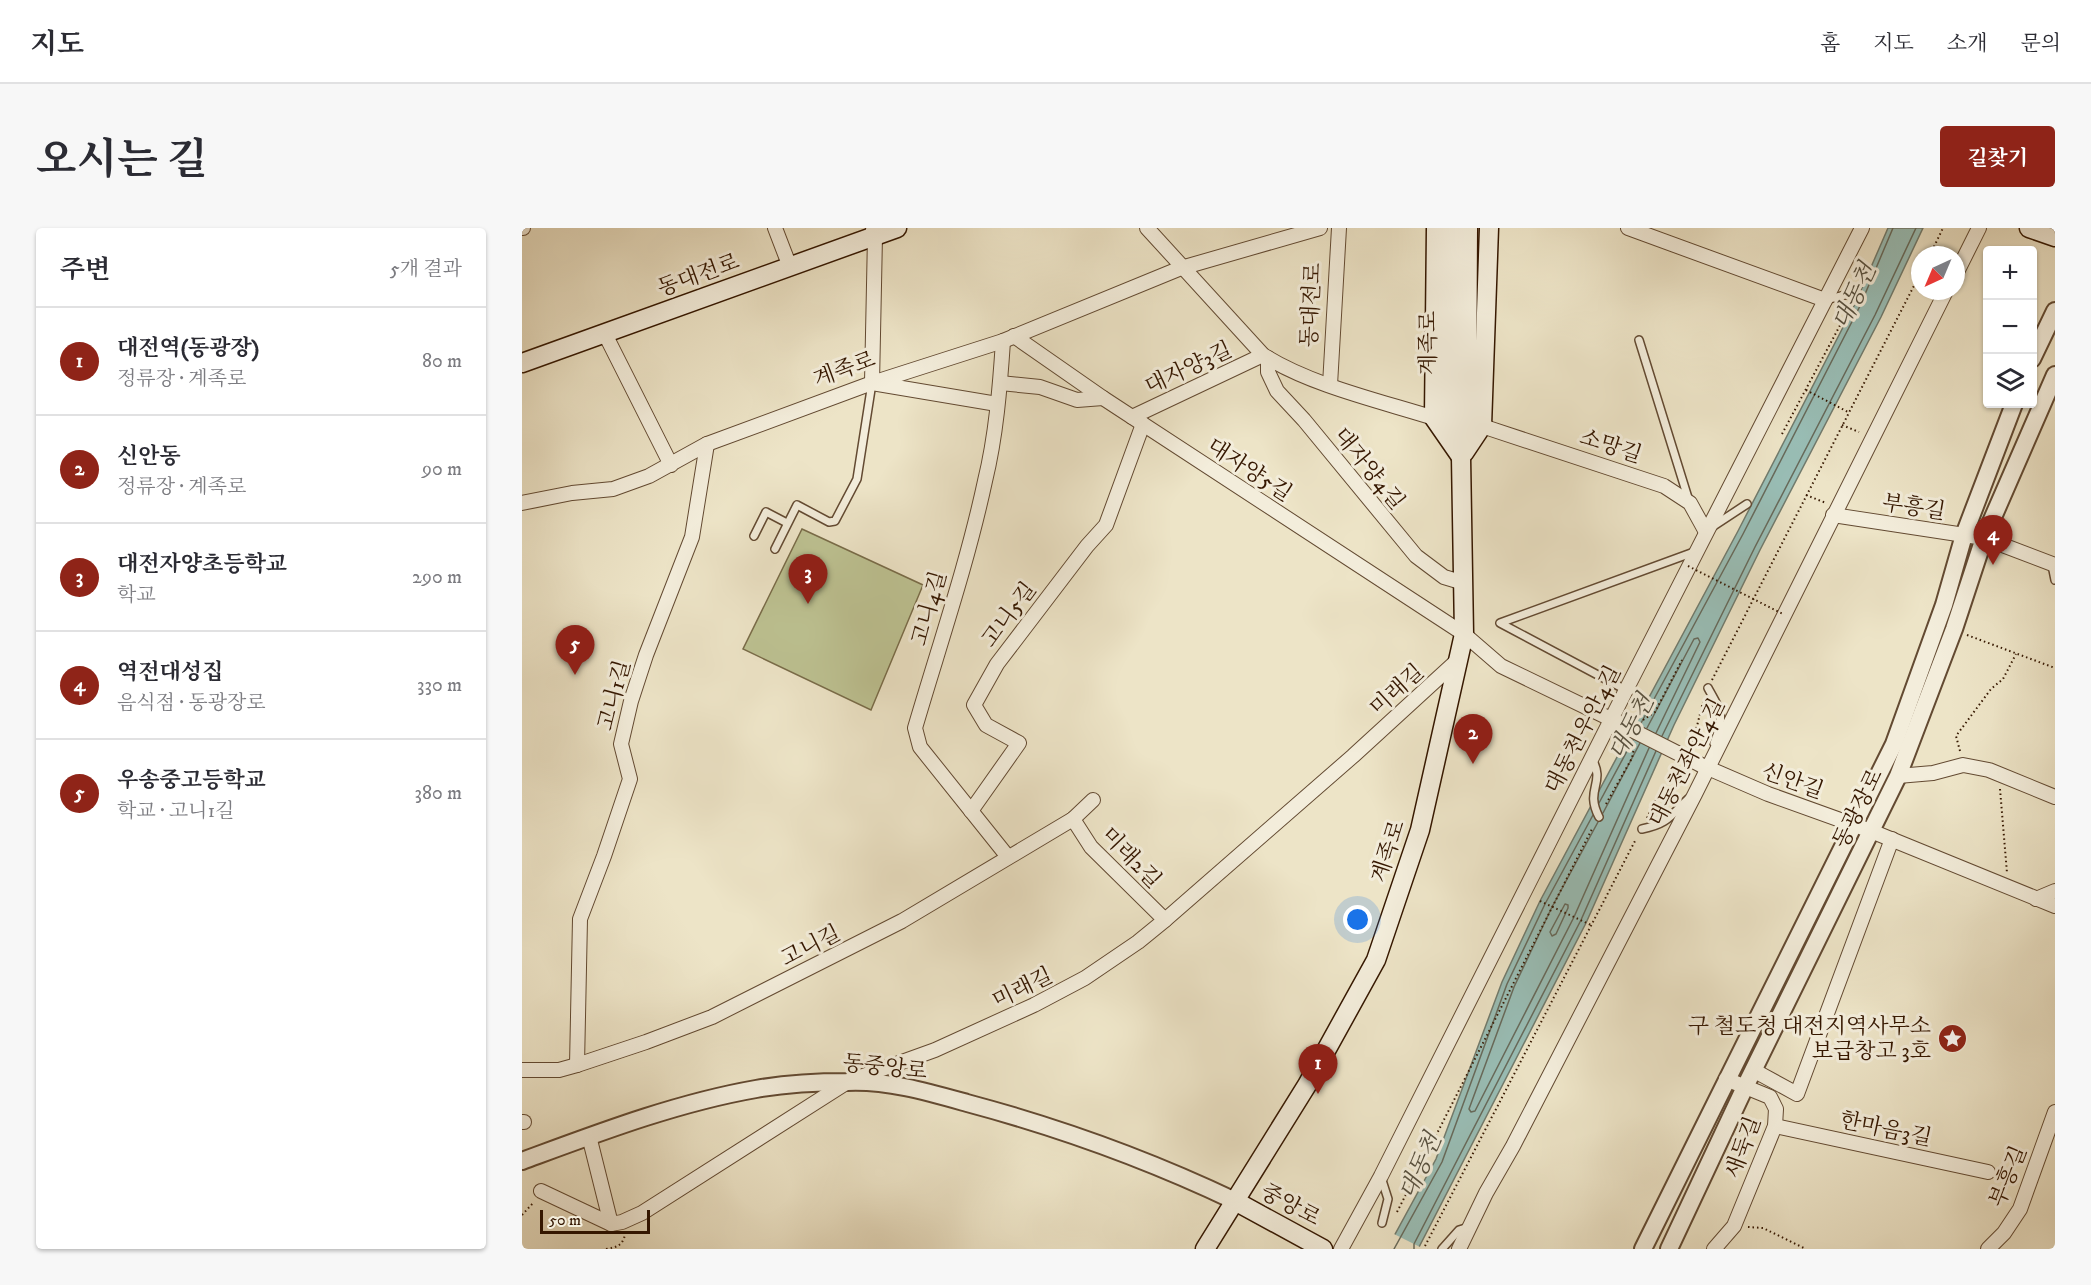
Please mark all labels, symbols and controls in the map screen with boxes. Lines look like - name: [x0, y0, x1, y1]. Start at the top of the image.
- text: 지도: [30, 27, 84, 62]
- text: 홈: [1820, 31, 1840, 57]
- text: 지도: [1873, 31, 1914, 57]
- text: 소개: [1947, 31, 1987, 57]
- text: 문의: [2020, 31, 2061, 57]
- button: 길찾기: [1940, 126, 2055, 187]
- text: 오시는 길: [36, 135, 207, 187]
- north arrow: [1911, 246, 1965, 300]
- map controls: [1983, 246, 2037, 408]
- button: +: [1983, 246, 2037, 300]
- street label: 동대전로: [654, 248, 743, 303]
- text: 주변: [60, 254, 110, 287]
- text: 5개 결과: [390, 257, 462, 282]
- water label: 대동천: [1827, 257, 1884, 334]
- street label: 동대전로: [1296, 262, 1327, 348]
- button: −: [1983, 300, 2037, 354]
- street label: 계족로: [1415, 311, 1442, 375]
- text: 대전역(동광장): [117, 335, 259, 362]
- street label: 대자양3길: [1141, 336, 1237, 400]
- street label: 계족로: [810, 346, 879, 393]
- text: 1: [76, 349, 83, 374]
- text: 80 m: [422, 349, 462, 374]
- button: layers: [1983, 354, 2037, 408]
- text: 정류장 · 계족로: [117, 367, 246, 392]
- street label: 대자양4길: [1328, 422, 1410, 515]
- street label: 소망길: [1576, 424, 1645, 469]
- street label: 대자양5길: [1202, 433, 1297, 508]
- text: 신안동: [117, 443, 181, 470]
- text: 2: [75, 457, 84, 482]
- text: 90 m: [422, 457, 462, 482]
- text: 정류장 · 계족로: [117, 475, 246, 500]
- street label: 부흥길: [1880, 489, 1947, 526]
- pin: 4: [1974, 516, 2012, 565]
- text: 대전자양초등학교: [117, 551, 287, 578]
- pin: 3: [788, 554, 828, 604]
- text: 3: [76, 565, 83, 590]
- text: 290 m: [412, 565, 462, 590]
- street label: 고니4길: [906, 568, 953, 649]
- street label: 고니5길: [976, 577, 1042, 653]
- text: 학교: [117, 583, 156, 608]
- pin: 5: [556, 626, 594, 675]
- street label: 고니1길: [592, 657, 637, 734]
- text: 역전대성집: [117, 659, 223, 686]
- street label: 미래길: [1364, 659, 1430, 721]
- street label: 대동천우안4길: [1539, 661, 1627, 798]
- text: 4: [74, 673, 85, 698]
- text: 330 m: [417, 673, 462, 698]
- water label: 대동천: [1603, 688, 1662, 765]
- text: 음식점 · 동광장로: [117, 691, 266, 716]
- street label: 대동천좌안4길: [1643, 694, 1731, 831]
- pin: 2: [1454, 714, 1492, 764]
- street label: 신안길: [1758, 758, 1827, 805]
- street label: 동광장로: [1828, 765, 1889, 853]
- text: 우송중고등학교: [117, 767, 266, 794]
- text: 5: [75, 781, 84, 806]
- text: 380 m: [414, 781, 462, 806]
- text: 학교 · 고니1길: [117, 799, 234, 824]
- street label: 계족로: [1366, 817, 1411, 886]
- street label: 미래2길: [1095, 822, 1167, 894]
- your location: [1343, 905, 1372, 934]
- street label: 고니길: [776, 920, 845, 973]
- street label: 미래길: [988, 962, 1057, 1014]
- place label: 구 철도청 대전지역사무소 보급창고 3호: [1688, 1013, 1931, 1065]
- place icon: 구 철도청 대전지역사무소 보급창고 3호: [1936, 1022, 1968, 1054]
- pin: 1: [1298, 1044, 1338, 1094]
- street label: 동중앙로: [841, 1050, 929, 1085]
- street label: 한마음3길: [1837, 1107, 1934, 1152]
- street label: 새둑길: [1720, 1113, 1767, 1182]
- water label: 대동천: [1393, 1127, 1449, 1204]
- street label: 부흥길: [1984, 1142, 2033, 1211]
- street label: 중앙로: [1256, 1178, 1325, 1232]
- scale bar: [540, 1207, 650, 1234]
- text: 50 m: [549, 1210, 581, 1230]

